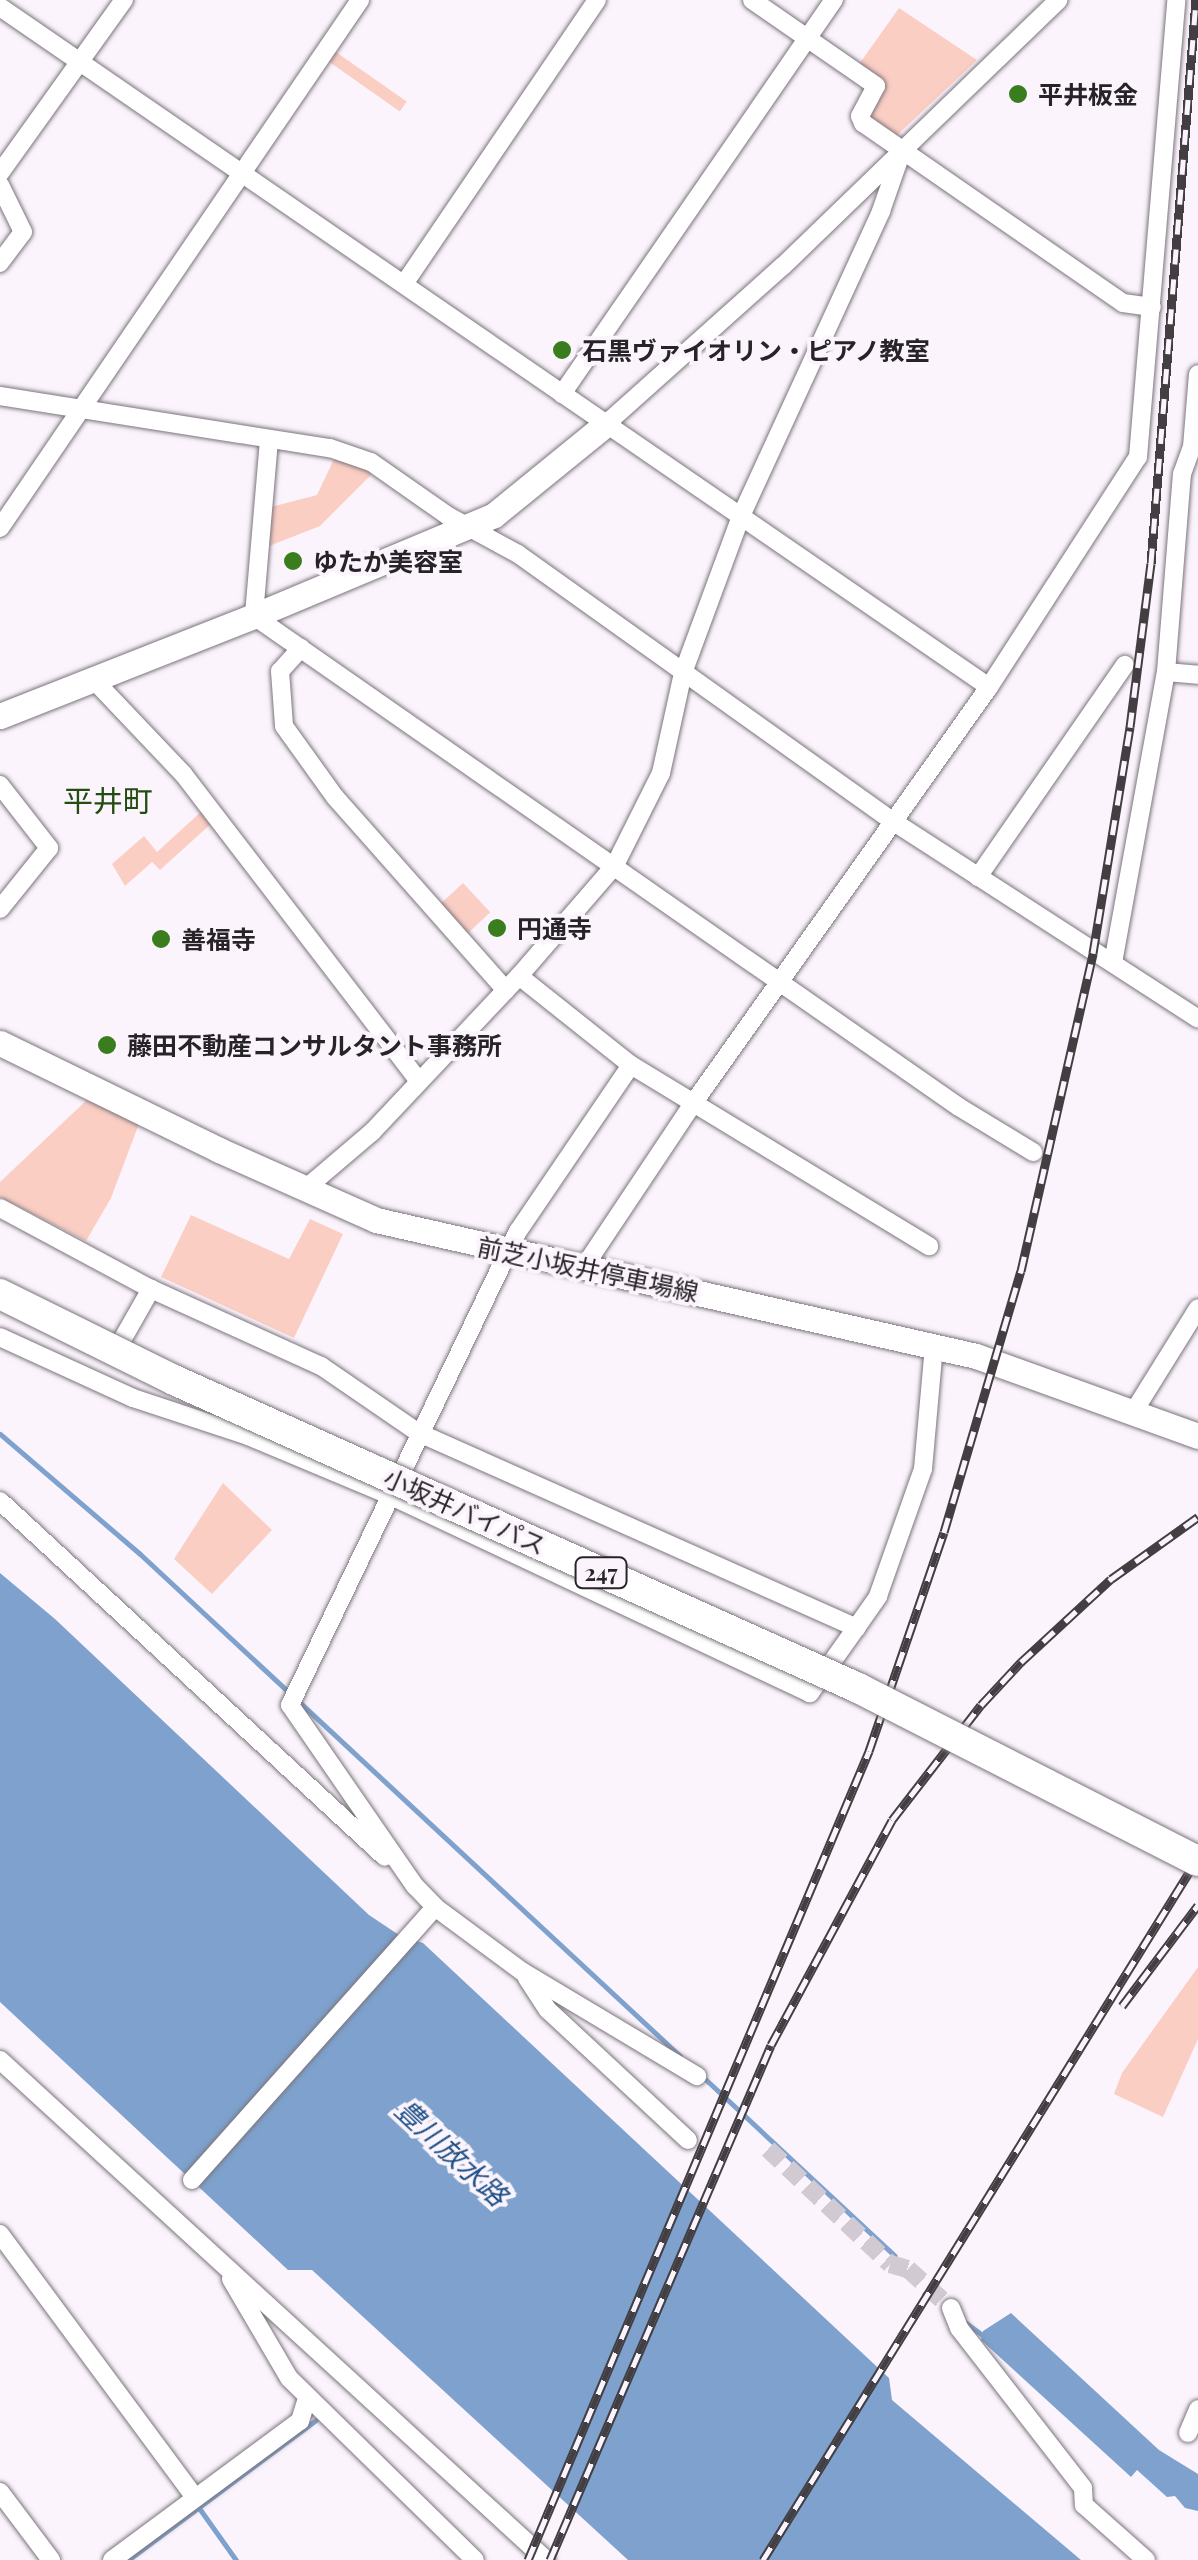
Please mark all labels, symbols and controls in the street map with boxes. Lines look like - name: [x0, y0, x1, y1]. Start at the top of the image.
- place label: 平井板金: [1038, 79, 1138, 109]
- marker: 平井板金: [1007, 83, 1029, 105]
- place label: 石黒ヴァイオリン・ピアノ教室: [582, 335, 932, 365]
- marker: 石黒ヴァイオリン・ピアノ教室: [551, 339, 573, 361]
- place label: ゆたか美容室: [313, 546, 463, 576]
- marker: ゆたか美容室: [282, 550, 304, 572]
- district label: 平井町: [63, 782, 153, 818]
- place label: 円通寺: [517, 913, 592, 943]
- marker: 円通寺: [486, 917, 508, 939]
- place label: 善福寺: [181, 924, 256, 954]
- marker: 善福寺: [150, 928, 172, 950]
- place label: 藤田不動産コンサルタント事務所: [127, 1030, 502, 1060]
- marker: 藤田不動産コンサルタント事務所: [96, 1034, 118, 1056]
- street label: 前芝小坂井停車場線: [475, 1231, 701, 1307]
- street label: 小坂井バイパス: [379, 1462, 551, 1560]
- road number: 247: [574, 1556, 628, 1590]
- water label: 豊川放水路: [389, 2092, 515, 2212]

